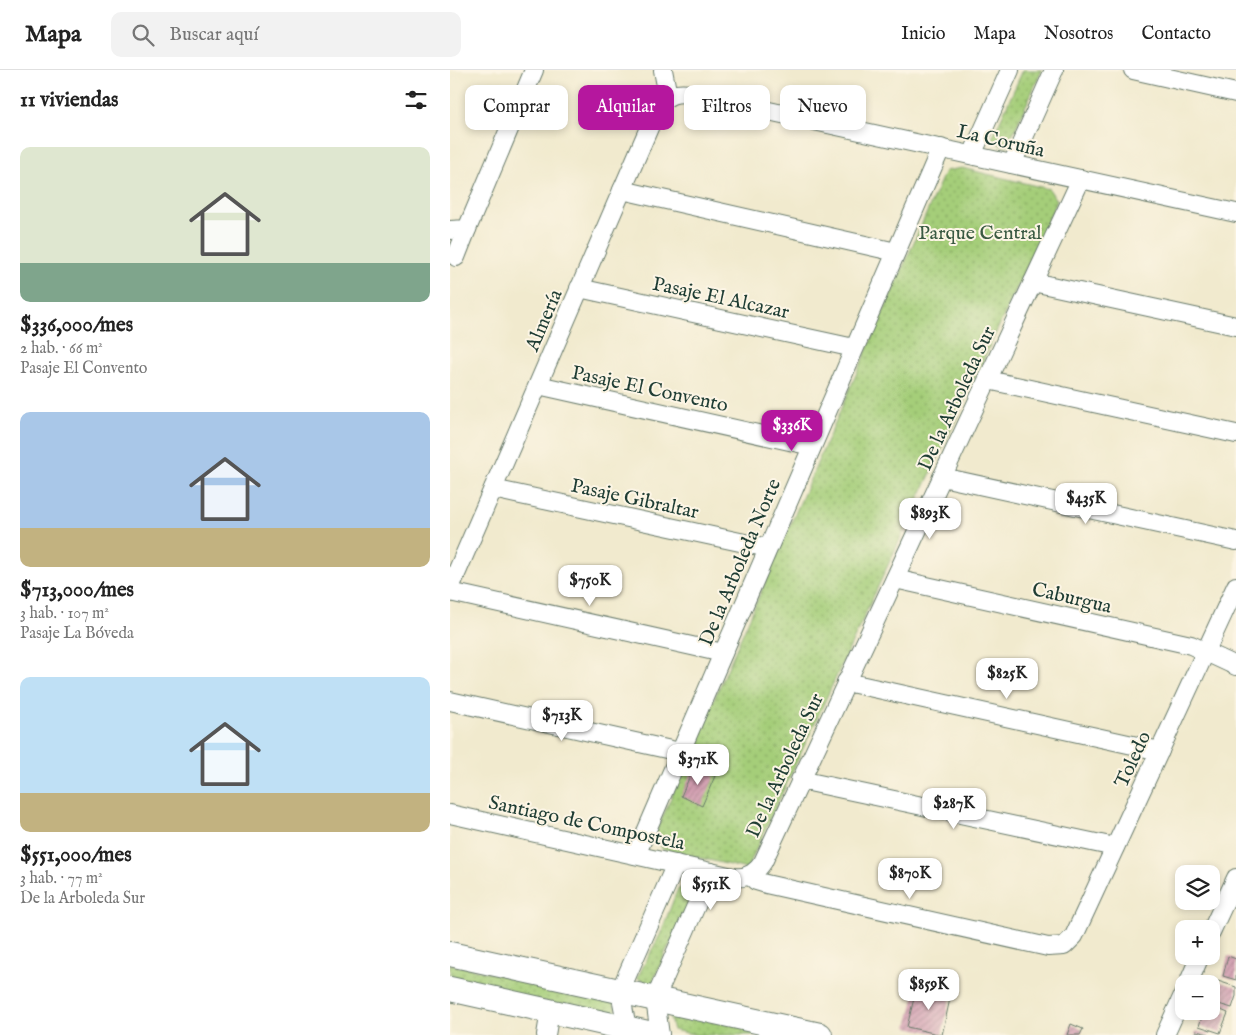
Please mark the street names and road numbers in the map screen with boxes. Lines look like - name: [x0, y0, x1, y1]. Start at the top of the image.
- street label: La Coruña: [954, 119, 1047, 164]
- street label: Pasaje El Alcazar: [650, 272, 792, 325]
- street label: Almería: [520, 286, 569, 356]
- street label: De la Arboleda Sur: [913, 322, 1002, 475]
- street label: Pasaje El Convento: [569, 361, 730, 418]
- street label: Pasaje Gibraltar: [568, 474, 702, 525]
- street label: De la Arboleda Norte: [694, 475, 787, 650]
- street label: Caburgua: [1029, 577, 1114, 620]
- street label: De la Arboleda Sur: [741, 689, 830, 842]
- street label: Toledo: [1109, 727, 1157, 792]
- street label: Santiago de Compostela: [486, 790, 687, 857]

